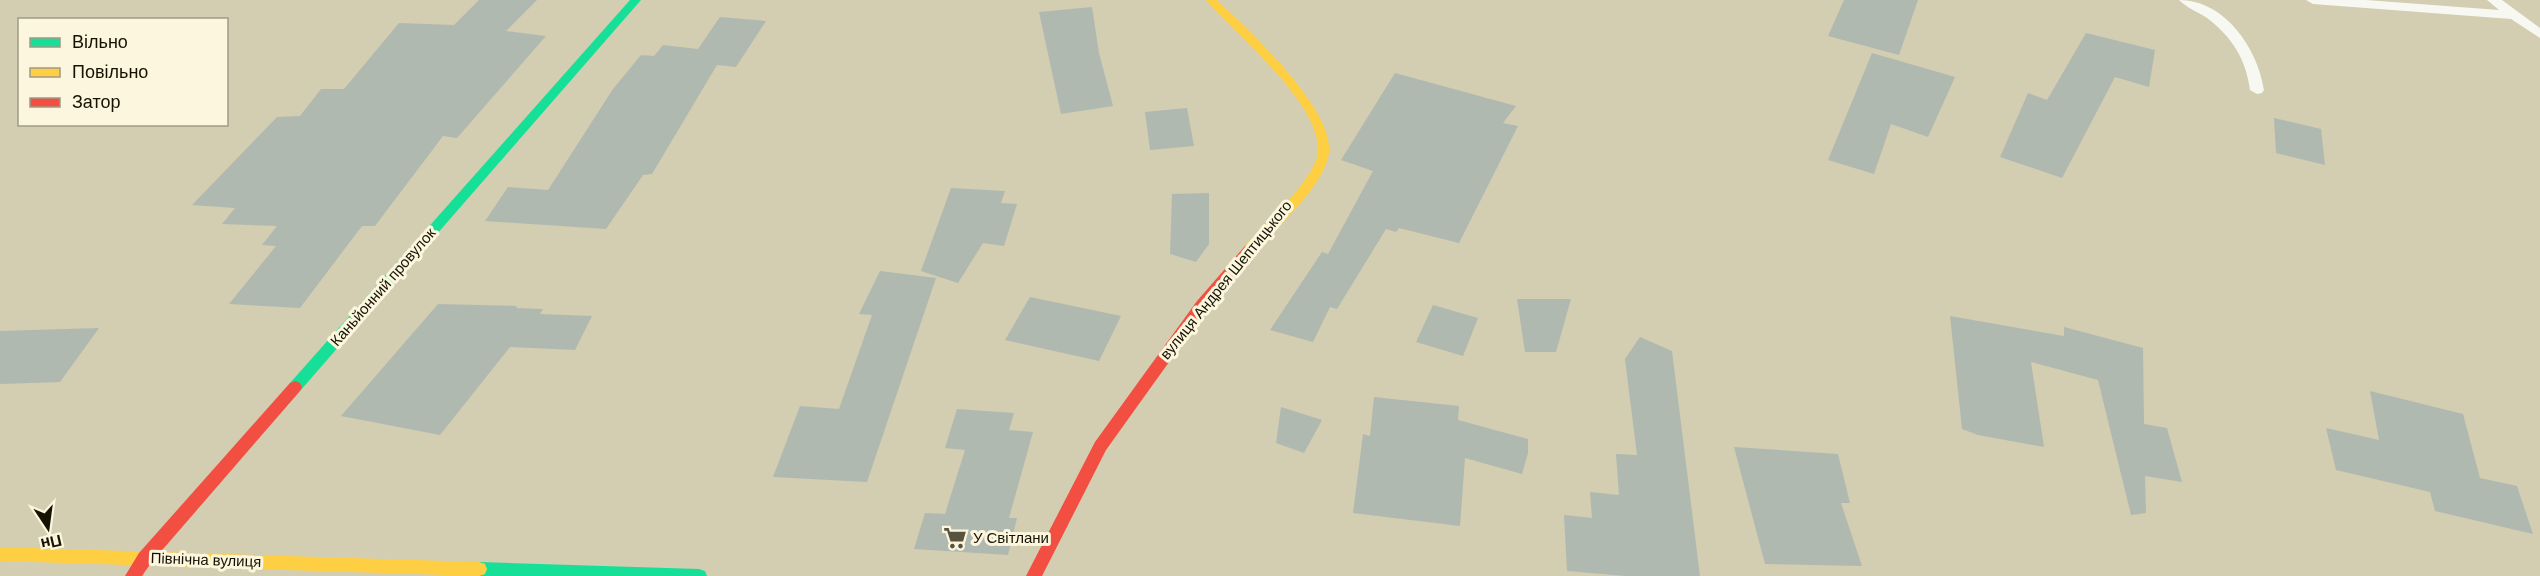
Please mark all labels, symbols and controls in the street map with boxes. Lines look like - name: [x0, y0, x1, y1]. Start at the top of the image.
- legend: [18, 18, 228, 126]
- text: Вільно: [72, 30, 128, 54]
- text: Повільно: [72, 60, 148, 84]
- text: Затор: [72, 90, 121, 114]
- street label: вулиця Андрея Шептицького: [1156, 196, 1296, 364]
- street label: Каньйонний провулок: [326, 223, 440, 350]
- north arrow: [18, 498, 78, 558]
- supermarket icon: У Світлани: [942, 525, 968, 551]
- place label: У Світлани: [973, 528, 1049, 548]
- text: Пн: [39, 530, 64, 555]
- street label: Північна вулиця: [150, 548, 262, 572]

